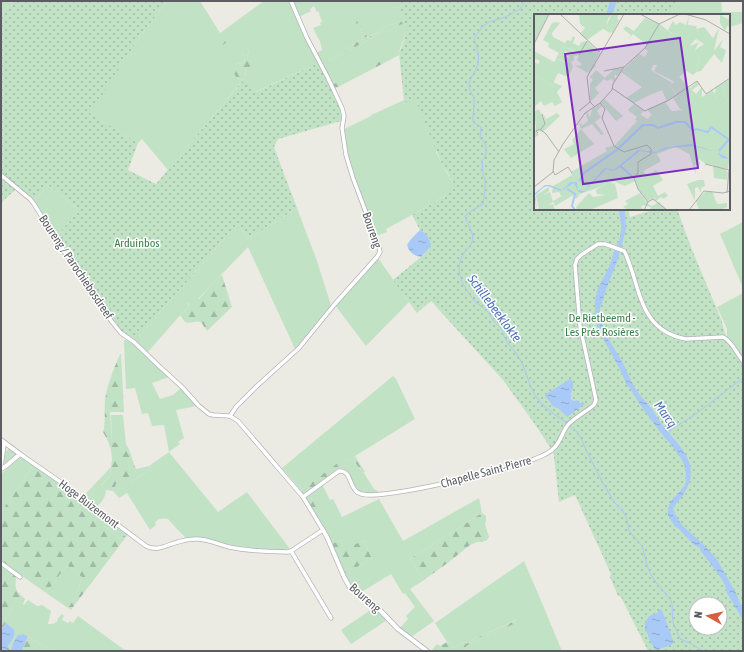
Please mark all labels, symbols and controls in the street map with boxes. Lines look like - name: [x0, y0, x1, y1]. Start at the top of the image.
- inset map: [534, 14, 730, 210]
- street label: Boureng: [359, 210, 385, 251]
- street label: Boureng / Parochiebosdreef: [36, 212, 116, 322]
- park label: Arduinbos: [114, 236, 160, 250]
- water label: Schillebeeklokte: [464, 271, 525, 345]
- park label: De Rietbeemd - Les Prés Rosières: [565, 311, 639, 339]
- water label: Marcq: [651, 398, 680, 431]
- street label: Chapelle Saint-Pierre: [439, 453, 533, 491]
- street label: Hoge Buizemont: [56, 477, 122, 532]
- street label: Boureng: [346, 581, 384, 616]
- north arrow: [688, 596, 728, 636]
- text: N: [692, 611, 704, 619]

